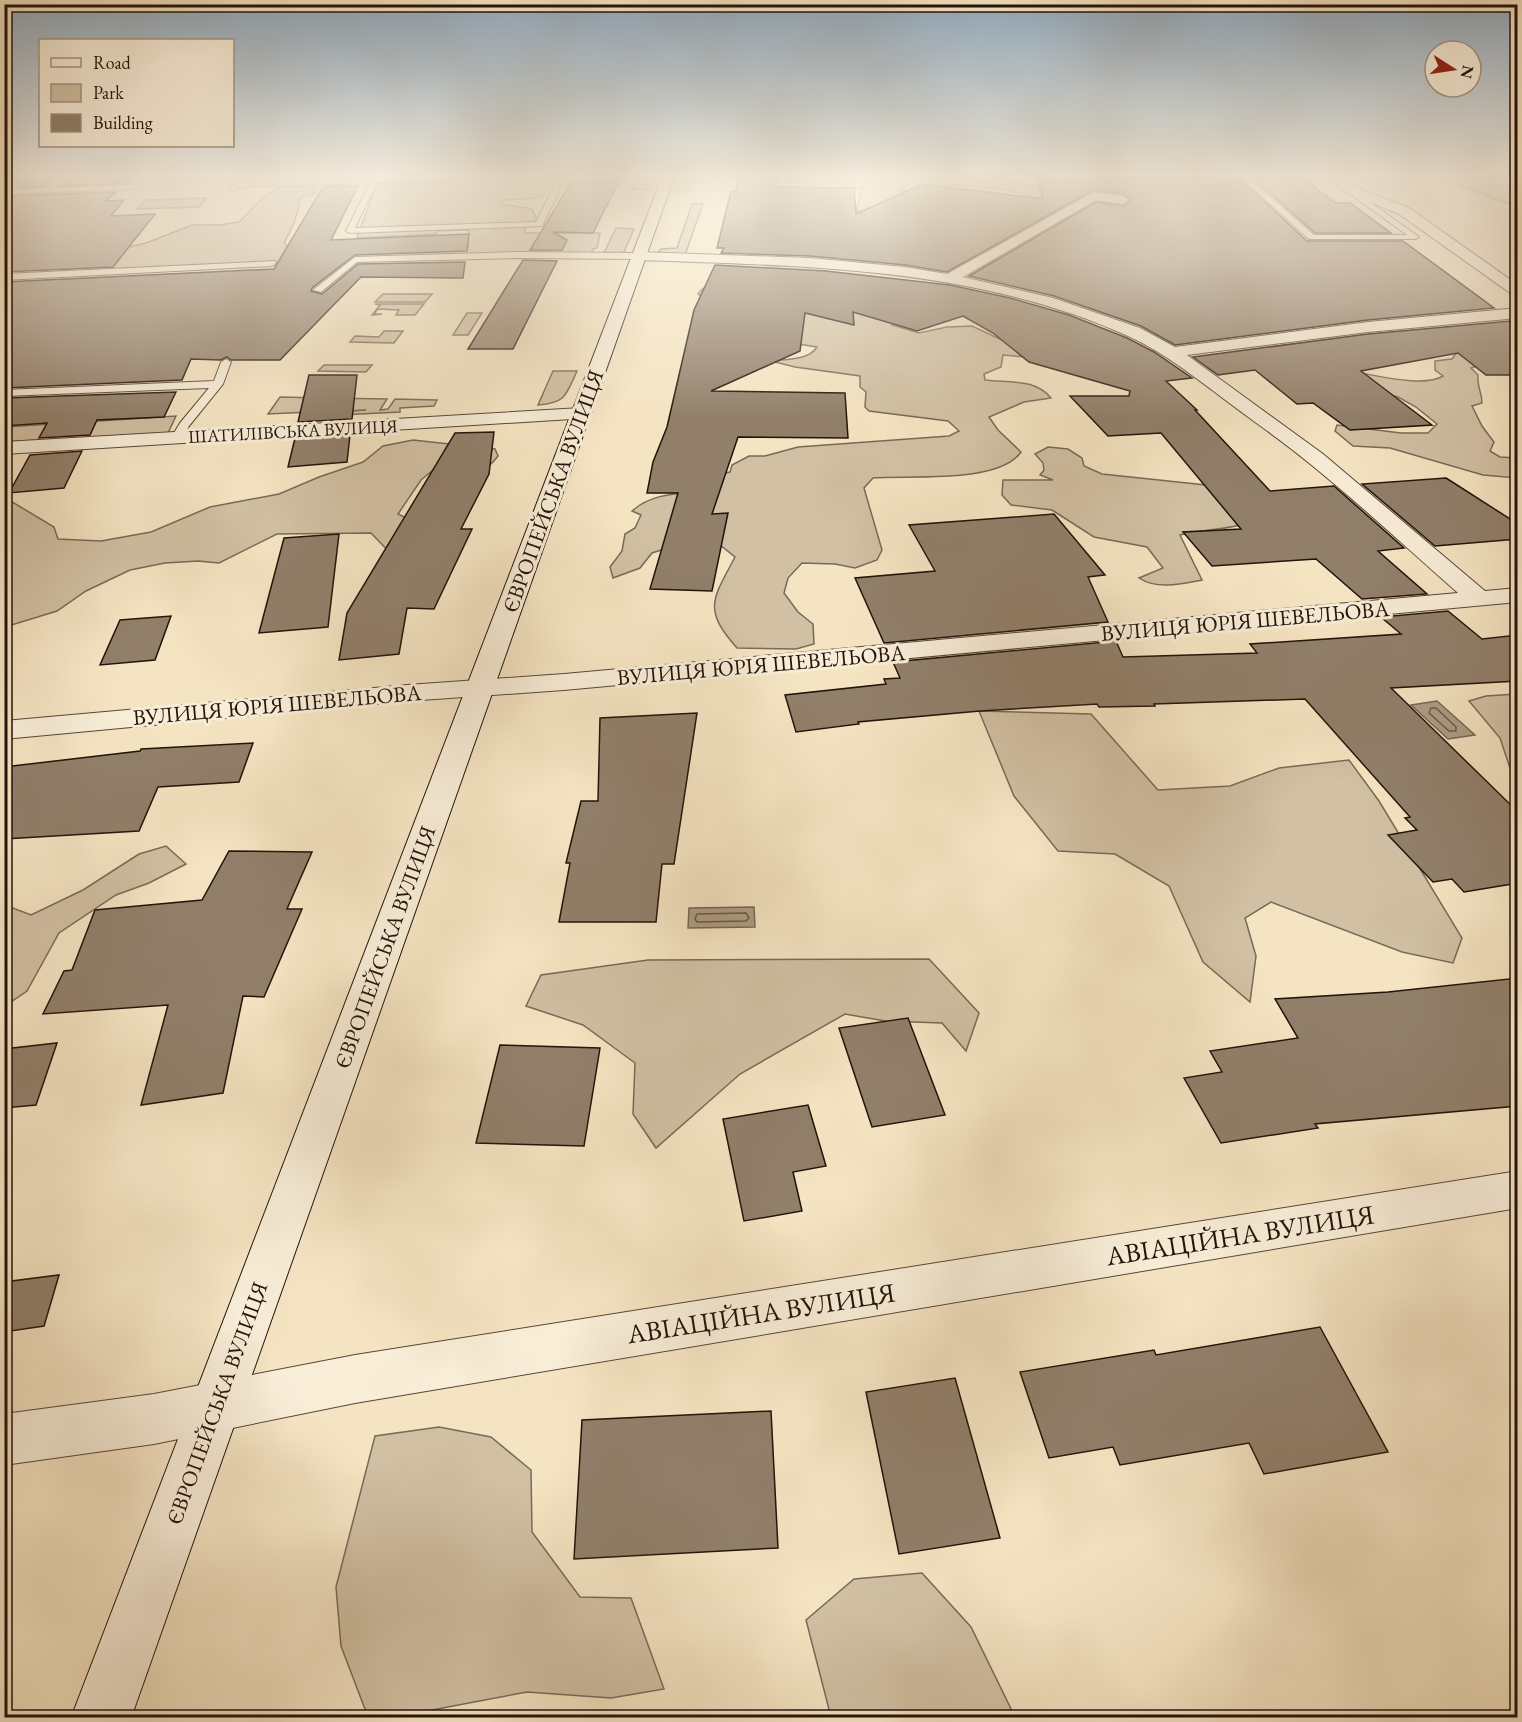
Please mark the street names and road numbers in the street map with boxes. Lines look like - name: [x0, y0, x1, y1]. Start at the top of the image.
- street label: ЄВРОПЕЙСЬКА ВУЛИЦЯ: [496, 365, 611, 616]
- street label: ШАТИЛІВСЬКА ВУЛИЦЯ: [188, 414, 398, 448]
- street label: ВУЛИЦЯ ЮРІЯ ШЕВЕЛЬОВА: [1099, 594, 1391, 648]
- street label: ВУЛИЦЯ ЮРІЯ ШЕВЕЛЬОВА: [615, 638, 907, 692]
- street label: ВУЛИЦЯ ЮРІЯ ШЕВЕЛЬОВА: [131, 678, 423, 732]
- street label: ЄВРОПЕЙСЬКА ВУЛИЦЯ: [328, 821, 443, 1072]
- street label: АВІАЦІЙНА ВУЛИЦЯ: [1102, 1197, 1377, 1274]
- street label: АВІАЦІЙНА ВУЛИЦЯ: [623, 1275, 898, 1352]
- street label: ЄВРОПЕЙСЬКА ВУЛИЦЯ: [160, 1277, 275, 1528]

